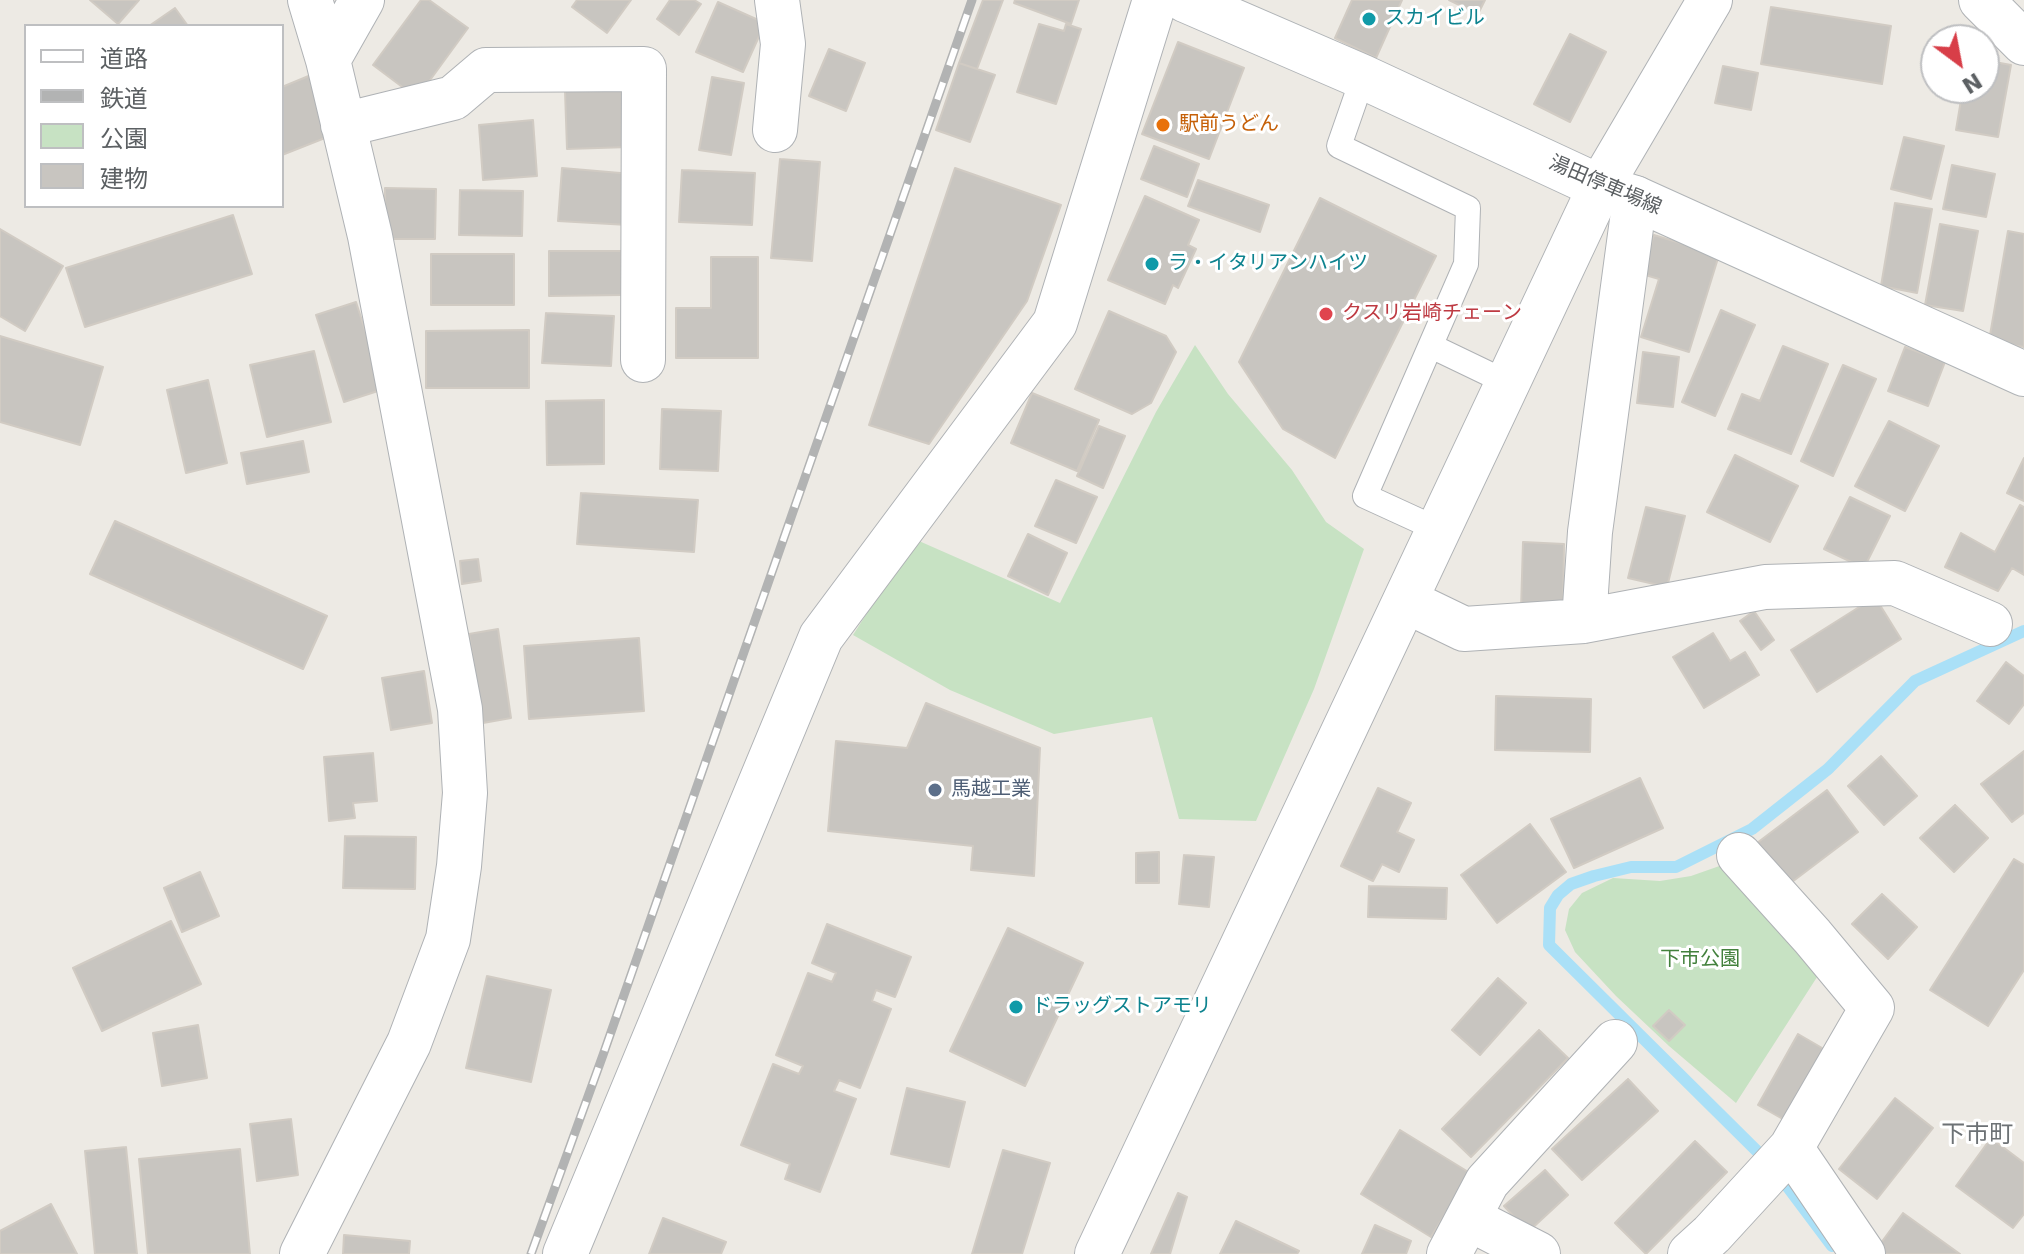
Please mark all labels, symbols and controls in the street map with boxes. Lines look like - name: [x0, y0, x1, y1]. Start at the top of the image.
- place label: スカイビル: [1385, 7, 1485, 31]
- marker: スカイビル: [1360, 10, 1378, 28]
- legend: [24, 24, 284, 208]
- north arrow: [1920, 24, 2000, 104]
- text: 道路: [100, 45, 148, 73]
- text: N: [1957, 68, 1986, 99]
- text: 鉄道: [100, 85, 148, 113]
- place label: 駅前うどん: [1179, 113, 1279, 137]
- marker: 駅前うどん: [1154, 116, 1172, 134]
- text: 公園: [100, 125, 148, 153]
- street label: 湯田停車場線: [1545, 152, 1665, 220]
- text: 建物: [100, 165, 148, 193]
- place label: ラ・イタリアンハイツ: [1168, 252, 1368, 276]
- marker: ラ・イタリアンハイツ: [1143, 255, 1161, 273]
- place label: クスリ岩崎チェーン: [1342, 302, 1522, 326]
- marker: クスリ岩崎チェーン: [1317, 305, 1335, 323]
- place label: 馬越工業: [951, 778, 1031, 802]
- marker: 馬越工業: [926, 781, 944, 799]
- park label: 下市公園: [1660, 948, 1740, 972]
- place label: ドラッグストアモリ: [1032, 995, 1212, 1019]
- marker: ドラッグストアモリ: [1007, 998, 1025, 1016]
- district label: 下市町: [1941, 1122, 2013, 1150]

